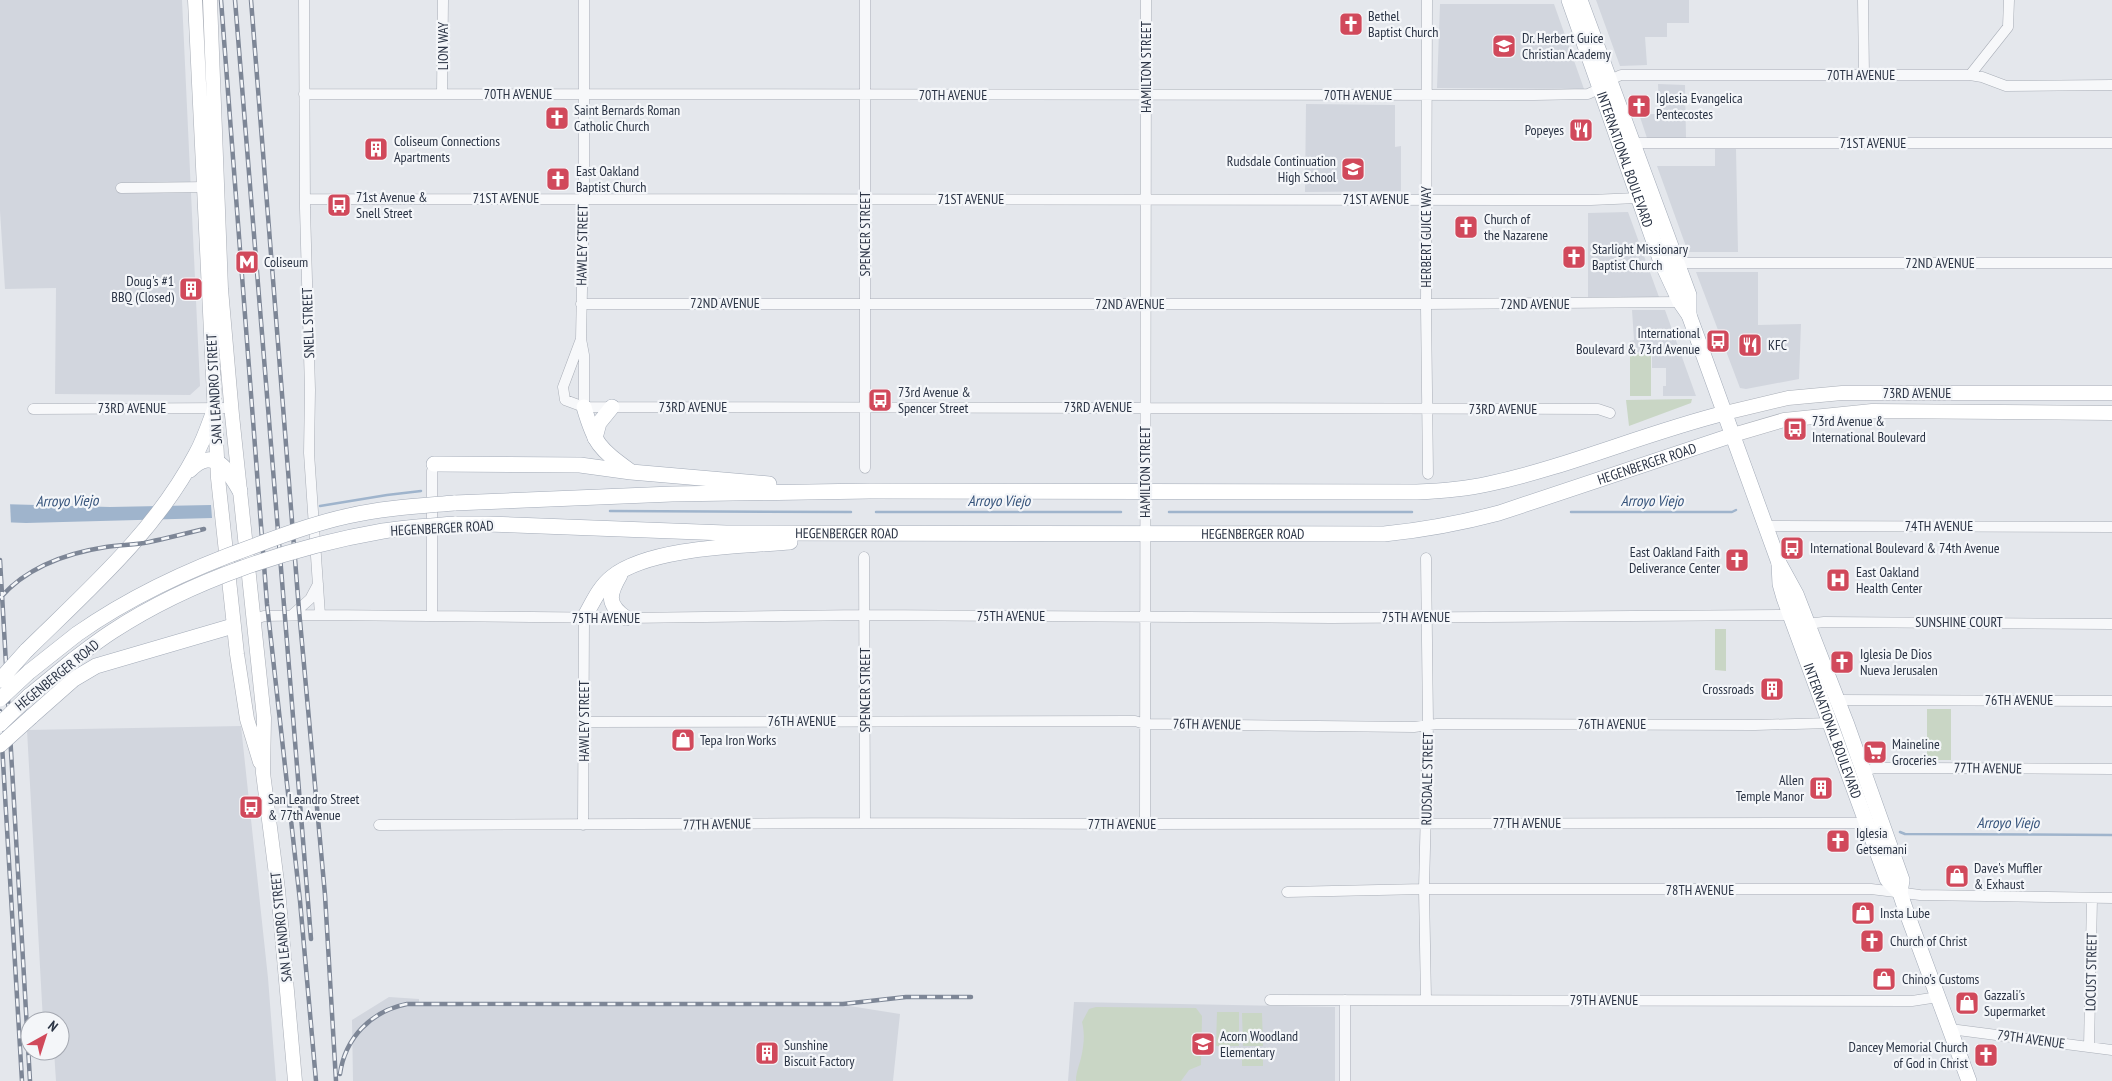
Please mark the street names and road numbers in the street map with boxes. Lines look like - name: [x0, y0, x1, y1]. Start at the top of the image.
- street label: HAMILTON STREET: [1137, 20, 1155, 113]
- street label: LION WAY: [434, 21, 452, 70]
- street label: 70TH AVENUE: [1827, 66, 1895, 84]
- street label: 70TH AVENUE: [484, 85, 552, 103]
- street label: 70TH AVENUE: [919, 86, 987, 104]
- street label: 70TH AVENUE: [1324, 86, 1392, 104]
- street label: INTERNATIONAL BOULEVARD: [1593, 89, 1657, 230]
- street label: 71ST AVENUE: [1840, 134, 1906, 152]
- street label: HERBERT GUICE WAY: [1417, 186, 1435, 288]
- street label: 71ST AVENUE: [473, 189, 539, 207]
- street label: 71ST AVENUE: [938, 190, 1004, 208]
- street label: 71ST AVENUE: [1343, 190, 1409, 208]
- street label: SPENCER STREET: [856, 191, 874, 277]
- street label: HAWLEY STREET: [572, 203, 592, 286]
- street label: 72ND AVENUE: [1905, 254, 1975, 272]
- street label: SNELL STREET: [298, 287, 318, 359]
- street label: 72ND AVENUE: [690, 294, 760, 312]
- street label: 72ND AVENUE: [1095, 295, 1165, 313]
- street label: 72ND AVENUE: [1500, 295, 1570, 313]
- street label: SAN LEANDRO STREET: [202, 333, 226, 445]
- street label: 73RD AVENUE: [1883, 384, 1951, 402]
- street label: 73RD AVENUE: [659, 398, 727, 416]
- street label: 73RD AVENUE: [1064, 398, 1132, 416]
- street label: 73RD AVENUE: [98, 399, 166, 417]
- street label: 73RD AVENUE: [1469, 400, 1537, 418]
- street label: HAMILTON STREET: [1136, 425, 1154, 518]
- street label: HEGENBERGER ROAD: [1595, 439, 1699, 489]
- street label: HEGENBERGER ROAD: [390, 516, 494, 540]
- street label: 74TH AVENUE: [1905, 517, 1973, 535]
- street label: HEGENBERGER ROAD: [795, 524, 898, 542]
- street label: HEGENBERGER ROAD: [1201, 525, 1304, 543]
- street label: 75TH AVENUE: [977, 607, 1045, 625]
- street label: 75TH AVENUE: [1382, 608, 1450, 626]
- street label: 75TH AVENUE: [572, 609, 640, 627]
- street label: SUNSHINE COURT: [1915, 613, 2003, 631]
- street label: HEGENBERGER ROAD: [11, 636, 103, 714]
- street label: SPENCER STREET: [856, 647, 874, 733]
- street label: INTERNATIONAL BOULEVARD: [1800, 661, 1866, 801]
- street label: HAWLEY STREET: [575, 680, 593, 762]
- street label: 76TH AVENUE: [1985, 691, 2053, 709]
- street label: 76TH AVENUE: [768, 712, 836, 730]
- street label: 76TH AVENUE: [1173, 714, 1241, 734]
- street label: 76TH AVENUE: [1578, 715, 1646, 733]
- street label: RUDSDALE STREET: [1417, 732, 1437, 826]
- street label: 77TH AVENUE: [1954, 758, 2022, 778]
- street label: 77TH AVENUE: [683, 814, 751, 834]
- street label: 77TH AVENUE: [1493, 814, 1561, 832]
- street label: 77TH AVENUE: [1088, 815, 1156, 833]
- street label: SAN LEANDRO STREET: [266, 870, 296, 983]
- street label: 78TH AVENUE: [1666, 881, 1734, 899]
- street label: LOCUST STREET: [2081, 932, 2101, 1011]
- street label: 79TH AVENUE: [1570, 991, 1638, 1009]
- street label: 79TH AVENUE: [1996, 1025, 2066, 1053]

